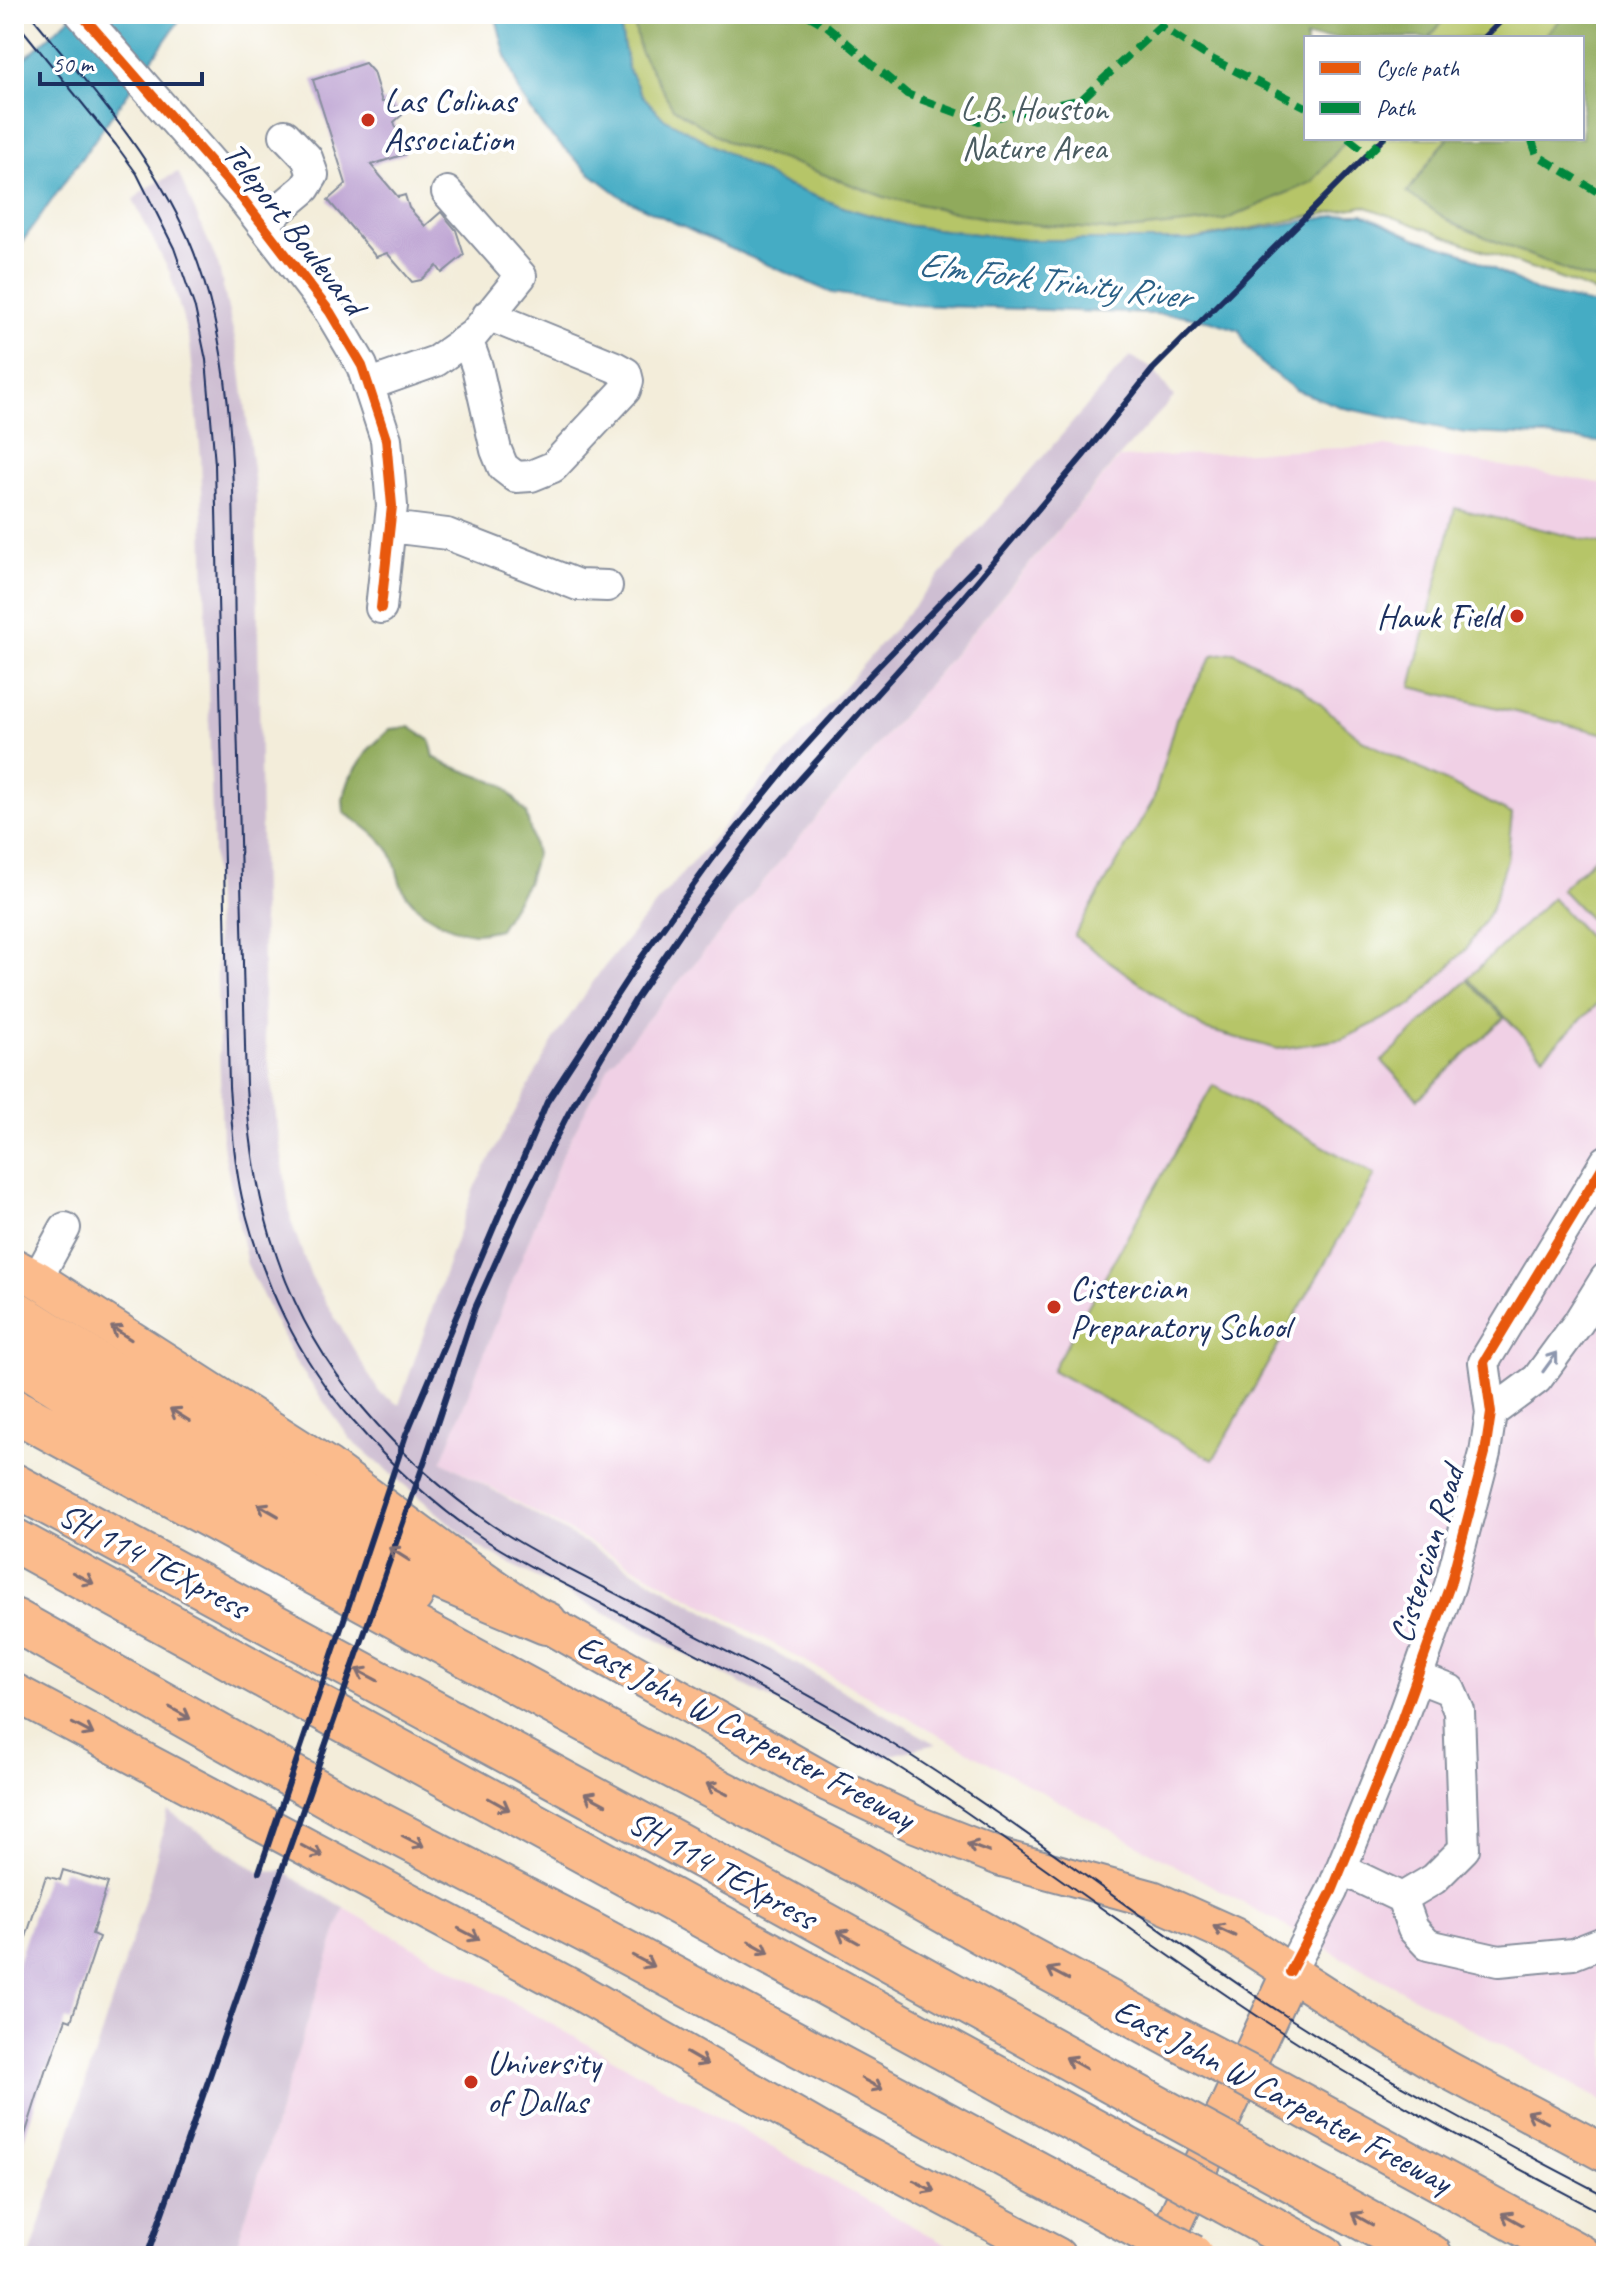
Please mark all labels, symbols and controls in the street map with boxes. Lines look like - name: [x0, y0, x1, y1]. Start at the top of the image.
- scale bar: [40, 36, 202, 86]
- legend: [1304, 36, 1584, 140]
- text: 50 m: [52, 49, 95, 79]
- text: Cycle path: [1376, 53, 1460, 83]
- place label: Las Colinas Association: [384, 79, 519, 161]
- park label: L.B. Houston Nature Area: [960, 87, 1110, 169]
- text: Path: [1376, 93, 1417, 123]
- marker: Las Colinas Association: [359, 111, 377, 129]
- street label: Teleport Boulevard: [214, 133, 379, 328]
- water label: Elm Fork Trinity River: [916, 241, 1198, 320]
- place label: Hawk Field: [1377, 595, 1506, 638]
- marker: Hawk Field: [1508, 607, 1526, 625]
- place label: Cistercian Preparatory School: [1070, 1266, 1296, 1348]
- marker: Cistercian Preparatory School: [1045, 1298, 1063, 1316]
- one-way arrow: [110, 1325, 133, 1341]
- one-way arrow: [1541, 1352, 1558, 1373]
- one-way arrow: [169, 1407, 192, 1423]
- street label: Cistercian Road: [1379, 1456, 1475, 1648]
- street label: SH 114 TEXpress: [52, 1493, 259, 1630]
- one-way arrow: [257, 1502, 280, 1518]
- one-way arrow: [388, 1546, 411, 1562]
- one-way arrow: [70, 1570, 94, 1586]
- street label: East John W Carpenter Freeway: [570, 1624, 925, 1840]
- one-way arrow: [355, 1667, 379, 1682]
- one-way arrow: [167, 1706, 191, 1721]
- one-way arrow: [70, 1721, 94, 1737]
- one-way arrow: [706, 1781, 729, 1797]
- one-way arrow: [584, 1791, 607, 1807]
- one-way arrow: [486, 1797, 510, 1813]
- street label: SH 114 TEXpress: [621, 1800, 827, 1940]
- one-way arrow: [400, 1834, 424, 1849]
- one-way arrow: [966, 1840, 991, 1854]
- one-way arrow: [300, 1844, 324, 1859]
- one-way arrow: [1212, 1923, 1236, 1938]
- one-way arrow: [457, 1927, 481, 1943]
- one-way arrow: [837, 1929, 860, 1945]
- one-way arrow: [746, 1940, 770, 1955]
- one-way arrow: [631, 1954, 655, 1970]
- one-way arrow: [1047, 1966, 1070, 1982]
- street label: East John W Carpenter Freeway: [1107, 1988, 1462, 2204]
- place label: University of Dallas: [487, 2041, 604, 2123]
- one-way arrow: [685, 2051, 708, 2067]
- one-way arrow: [1064, 2054, 1088, 2070]
- marker: University of Dallas: [462, 2073, 480, 2091]
- one-way arrow: [860, 2077, 884, 2092]
- one-way arrow: [1526, 2109, 1549, 2125]
- one-way arrow: [912, 2179, 936, 2194]
- one-way arrow: [1351, 2210, 1375, 2226]
- one-way arrow: [1501, 2210, 1524, 2226]

